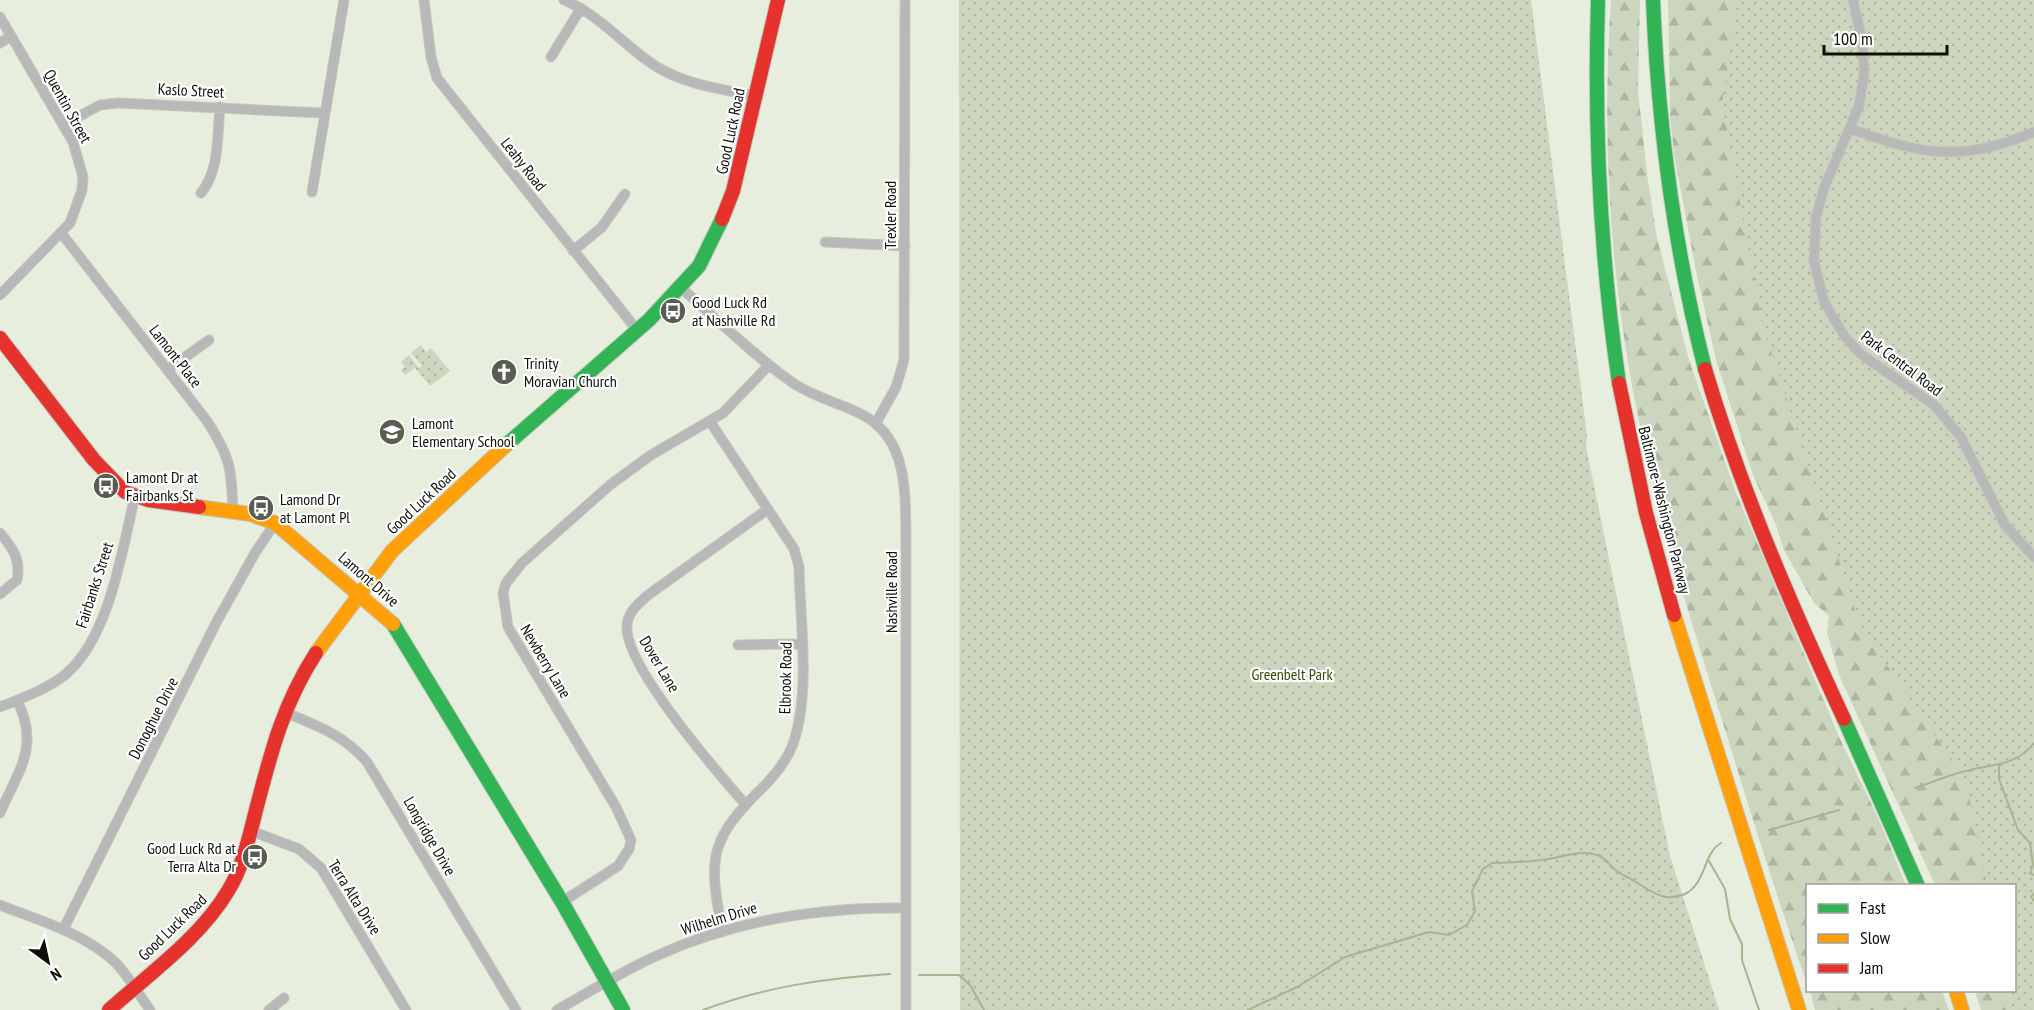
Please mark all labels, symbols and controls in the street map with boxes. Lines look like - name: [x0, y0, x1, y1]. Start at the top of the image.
- scale bar: [1824, 18, 1947, 56]
- text: 100 m: [1833, 27, 1873, 50]
- street label: Quentin Street: [40, 66, 97, 147]
- street label: Kaslo Street: [157, 78, 225, 102]
- street label: Good Luck Road: [711, 86, 749, 176]
- street label: Leahy Road: [497, 133, 551, 195]
- street label: Trexler Road: [880, 181, 900, 249]
- place label: Good Luck Rd at Nashville Rd: [692, 292, 775, 330]
- bus stop icon: Good Luck Rd at Nashville Rd: [658, 296, 688, 326]
- street label: Lamont Place: [145, 321, 207, 391]
- street label: Park Central Road: [1857, 326, 1947, 400]
- place label: Trinity Moravian Church: [524, 353, 617, 391]
- church icon: Trinity Moravian Church: [489, 357, 519, 387]
- place label: Lamont Elementary School: [412, 413, 515, 451]
- school or university icon: Lamont Elementary School: [377, 417, 407, 447]
- street label: Baltimore-Washington Parkway: [1634, 424, 1696, 596]
- street label: Good Luck Road: [382, 464, 460, 538]
- place label: Lamont Dr at Fairbanks St: [126, 467, 199, 505]
- bus stop icon: Lamont Dr at Fairbanks St: [91, 471, 121, 501]
- place label: Lamond Dr at Lamont Pl: [280, 489, 350, 527]
- bus stop icon: Lamond Dr at Lamont Pl: [246, 493, 276, 523]
- street label: Fairbanks Street: [71, 539, 118, 631]
- street label: Lamont Drive: [334, 547, 404, 611]
- street label: Nashville Road: [881, 551, 901, 633]
- street label: Newberry Lane: [516, 621, 576, 701]
- street label: Dover Lane: [635, 632, 685, 696]
- street label: Elbrook Road: [774, 642, 796, 714]
- park label: Greenbelt Park: [1251, 664, 1333, 684]
- street label: Donoghue Drive: [124, 674, 182, 762]
- street label: Longridge Drive: [399, 793, 461, 879]
- place label: Good Luck Rd at Terra Alta Dr: [147, 838, 237, 876]
- bus stop icon: Good Luck Rd at Terra Alta Dr: [240, 842, 270, 872]
- street label: Terra Alta Drive: [324, 856, 386, 938]
- legend: [1806, 884, 2016, 992]
- street label: Good Luck Road: [134, 889, 210, 965]
- text: Fast: [1860, 896, 1886, 919]
- street label: Wilhelm Drive: [679, 897, 759, 939]
- text: Slow: [1860, 926, 1891, 949]
- north arrow: [18, 932, 78, 992]
- text: Jam: [1859, 956, 1883, 979]
- text: N: [47, 964, 65, 985]

